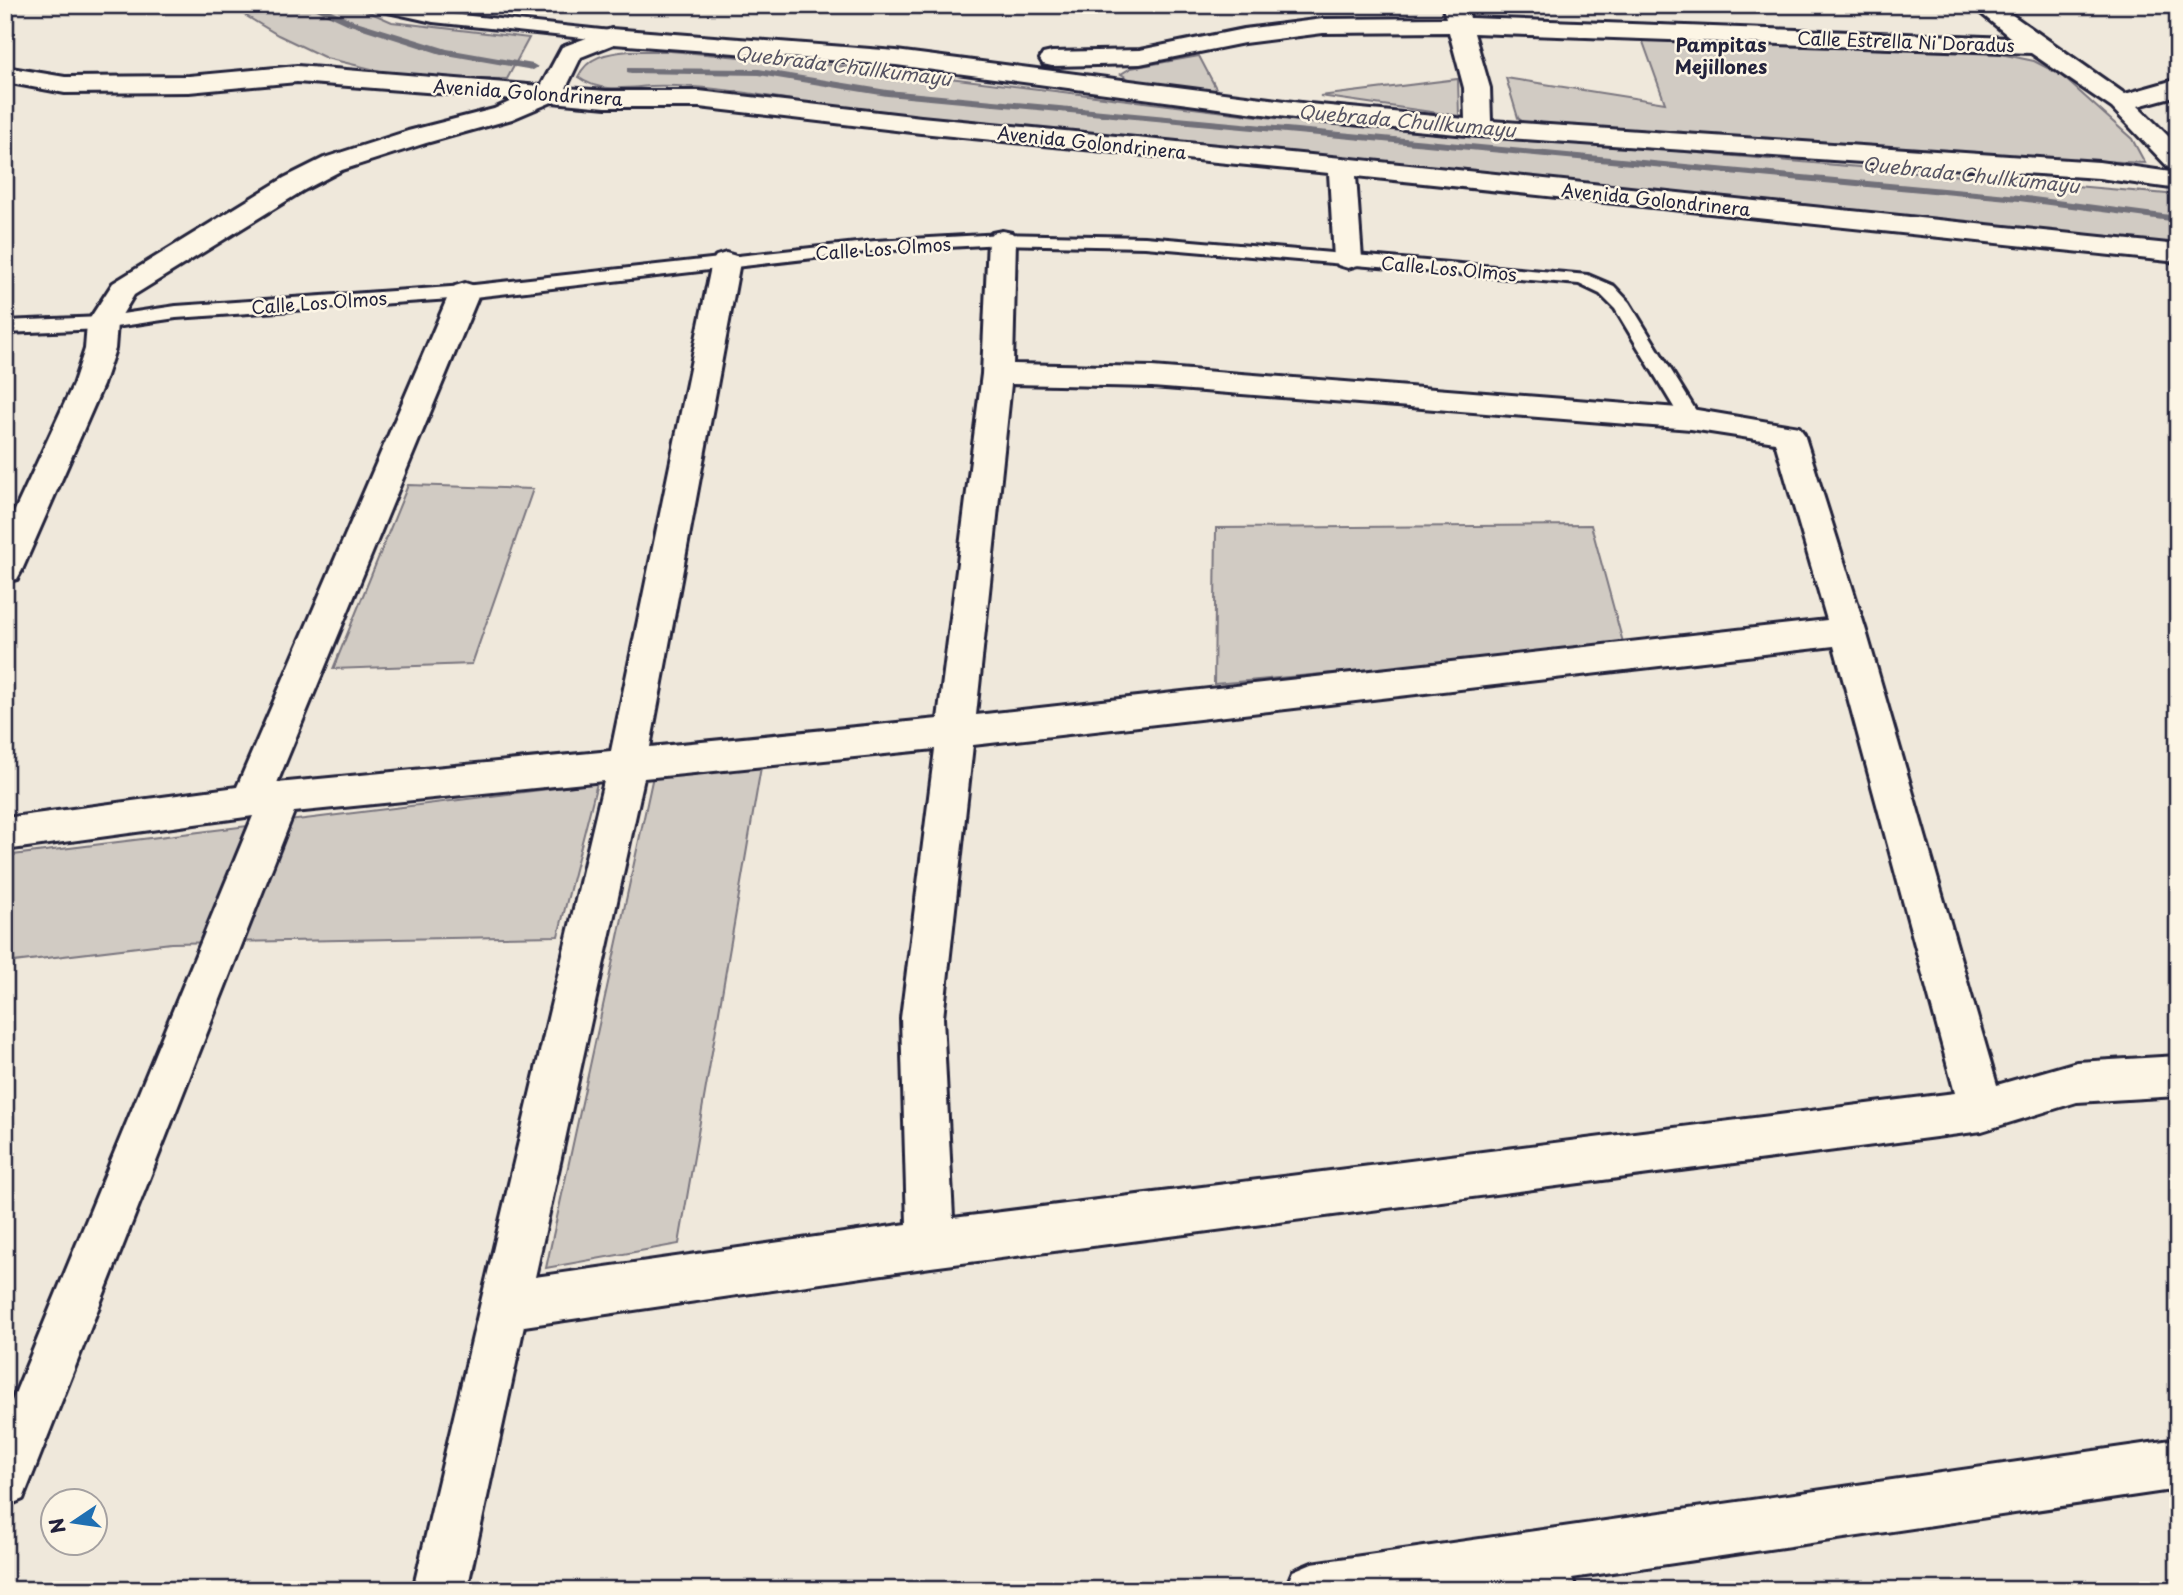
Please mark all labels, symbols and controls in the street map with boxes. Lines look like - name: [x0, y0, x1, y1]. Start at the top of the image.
- street label: Calle Estrella Ni Doradus: [1797, 24, 2015, 58]
- district label: Pampitas Mejillones: [1675, 30, 1767, 80]
- water label: Quebrada Chullkumayu: [733, 38, 955, 92]
- street label: Avenida Golondrinera: [432, 72, 624, 112]
- water label: Quebrada Chullkumayu: [1297, 97, 1519, 144]
- street label: Avenida Golondrinera: [996, 119, 1188, 165]
- water label: Quebrada Chullkumayu: [1861, 149, 2083, 200]
- street label: Avenida Golondrinera: [1560, 176, 1752, 222]
- street label: Calle Los Olmos: [814, 230, 952, 266]
- street label: Calle Los Olmos: [1380, 249, 1518, 287]
- street label: Calle Los Olmos: [250, 284, 388, 320]
- north arrow: [38, 1486, 108, 1556]
- text: N: [41, 1516, 72, 1537]

